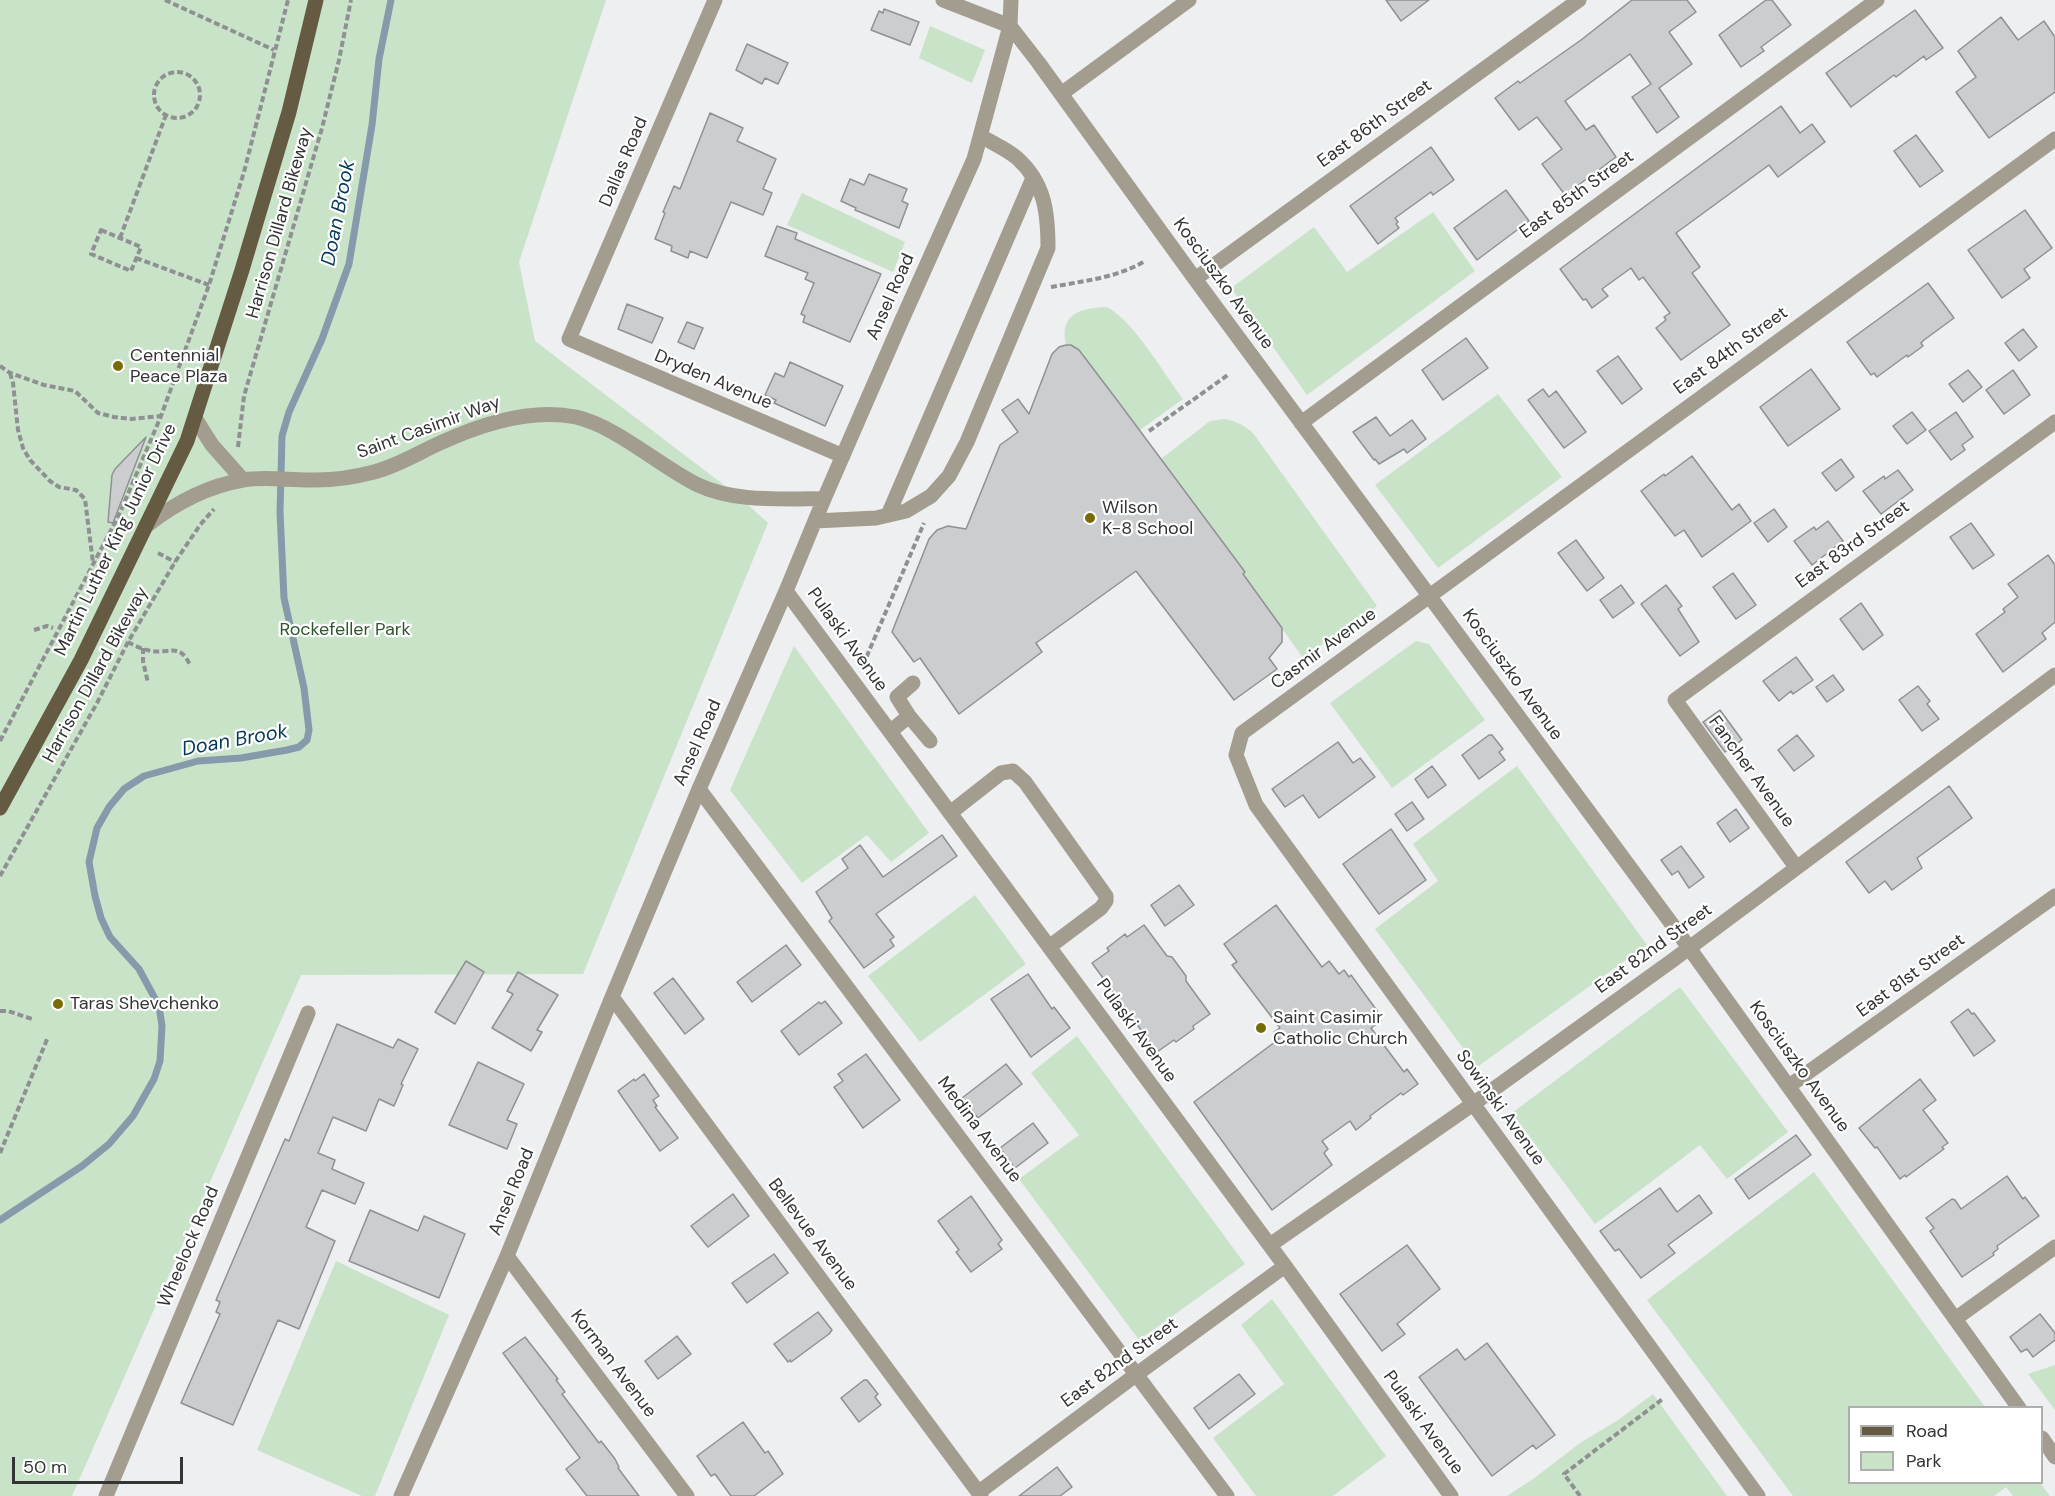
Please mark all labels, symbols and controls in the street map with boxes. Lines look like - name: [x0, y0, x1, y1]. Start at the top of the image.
- street label: East 86th Street: [1314, 75, 1436, 173]
- street label: Dallas Road: [595, 114, 653, 210]
- street label: Harrison Dillard Bikeway: [242, 125, 318, 321]
- street label: East 85th Street: [1516, 146, 1638, 244]
- water label: Doan Brook: [317, 158, 361, 268]
- street label: Kosciuszko Avenue: [1168, 214, 1278, 354]
- street label: Ansel Road: [862, 250, 920, 344]
- street label: East 84th Street: [1670, 302, 1792, 400]
- place label: Centennial Peace Plaza: [130, 345, 228, 388]
- street label: Dryden Avenue: [651, 345, 775, 415]
- marker: Centennial Peace Plaza: [111, 359, 125, 373]
- street label: Saint Casimir Way: [355, 392, 503, 464]
- street label: Martin Luther King Junior Drive: [50, 420, 182, 660]
- street label: East 83rd Street: [1792, 496, 1914, 594]
- place label: Wilson K-8 School: [1102, 497, 1193, 540]
- marker: Wilson K-8 School: [1083, 511, 1097, 525]
- street label: Harrison Dillard Bikeway: [39, 583, 153, 767]
- street label: Pulaski Avenue: [802, 584, 892, 696]
- street label: Casmir Avenue: [1267, 604, 1381, 694]
- street label: Kosciuszko Avenue: [1457, 605, 1567, 745]
- park label: Rockefeller Park: [279, 619, 411, 641]
- street label: Ansel Road: [669, 696, 727, 790]
- street label: Fancher Avenue: [1703, 712, 1799, 832]
- water label: Doan Brook: [180, 720, 290, 762]
- street label: East 82nd Street: [1591, 899, 1717, 999]
- street label: East 81st Street: [1853, 930, 1969, 1022]
- street label: Pulaski Avenue: [1091, 975, 1181, 1087]
- place label: Taras Shevchenko: [70, 993, 219, 1015]
- marker: Taras Shevchenko: [51, 997, 65, 1011]
- street label: Kosciuszko Avenue: [1744, 997, 1854, 1137]
- place label: Saint Casimir Catholic Church: [1273, 1007, 1407, 1050]
- marker: Saint Casimir Catholic Church: [1254, 1021, 1268, 1035]
- street label: Sowinski Avenue: [1451, 1046, 1549, 1170]
- street label: Medina Avenue: [932, 1073, 1026, 1187]
- street label: Ansel Road: [485, 1145, 539, 1239]
- street label: Bellevue Avenue: [763, 1175, 861, 1295]
- street label: Wheelock Road: [154, 1183, 224, 1311]
- street label: Korman Avenue: [565, 1306, 661, 1422]
- street label: East 82nd Street: [1057, 1313, 1183, 1413]
- street label: Pulaski Avenue: [1378, 1367, 1468, 1479]
- legend: [1848, 1406, 2043, 1484]
- text: Road: [1906, 1419, 1948, 1443]
- scale bar: [15, 1445, 186, 1483]
- text: Park: [1906, 1449, 1942, 1473]
- text: 50 m: [23, 1455, 67, 1479]

